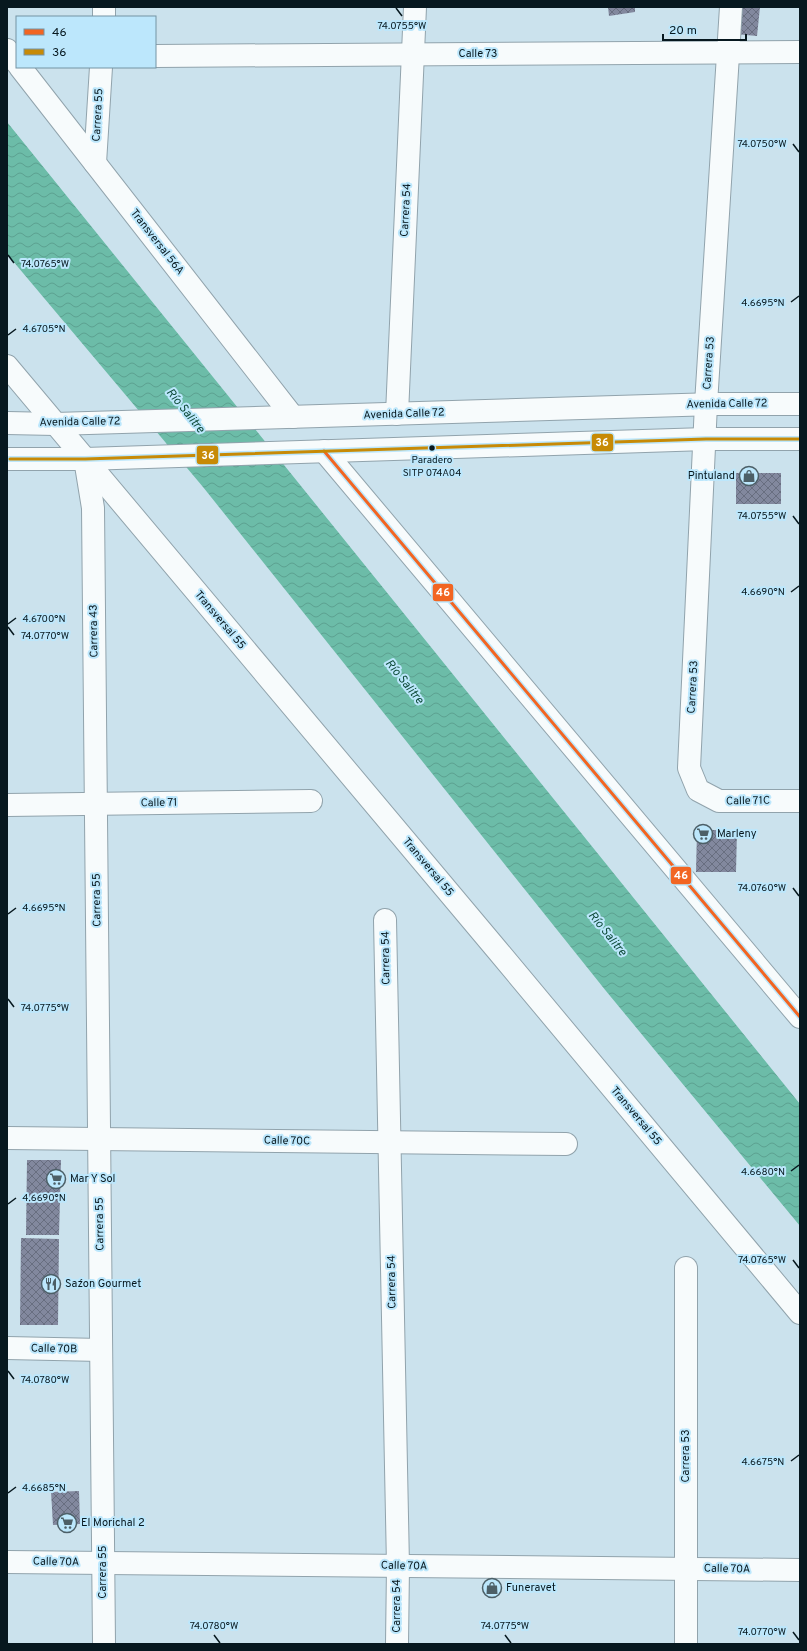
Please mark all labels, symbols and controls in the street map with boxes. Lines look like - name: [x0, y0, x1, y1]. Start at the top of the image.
- legend: [16, 16, 156, 68]
- scale bar: [663, 16, 746, 42]
- text: 74.0755°W: [378, 20, 426, 33]
- text: 20 m: [669, 23, 697, 39]
- text: 46: [52, 25, 67, 41]
- text: 36: [52, 45, 66, 61]
- street label: Calle 73: [459, 47, 497, 61]
- street label: Carrera 55: [90, 88, 106, 142]
- text: 74.0750°W: [737, 138, 787, 151]
- street label: Carrera 54: [398, 183, 414, 237]
- street label: Transversal 56A: [127, 206, 187, 278]
- text: 74.0765°W: [21, 258, 69, 271]
- text: 4.6695°N: [741, 297, 785, 310]
- text: 4.6705°N: [23, 323, 65, 336]
- street label: Carrera 53: [700, 336, 718, 390]
- water label: Río Salitre: [162, 385, 208, 437]
- street label: Avenida Calle 72: [686, 396, 768, 412]
- street label: Avenida Calle 72: [363, 406, 445, 422]
- street label: Avenida Calle 72: [39, 414, 121, 430]
- line badge: 36: [591, 433, 614, 452]
- text: 36: [595, 436, 609, 450]
- marker: Paradero SITP 074A04: [427, 443, 437, 453]
- line badge: 36: [196, 445, 219, 465]
- text: 36: [201, 449, 215, 463]
- place label: Paradero SITP 074A04: [403, 454, 461, 480]
- shop icon: Pintuland: [738, 465, 760, 487]
- place label: Pintuland: [688, 469, 735, 483]
- text: 74.0755°W: [738, 510, 786, 523]
- line badge: 46: [432, 583, 454, 602]
- text: 46: [436, 586, 450, 600]
- text: 4.6690°N: [741, 586, 785, 599]
- street label: Transversal 55: [191, 588, 249, 652]
- street label: Carrera 43: [87, 604, 101, 658]
- text: 4.6700°N: [22, 613, 66, 626]
- text: 74.0770°W: [21, 630, 69, 643]
- water label: Río Salitre: [381, 656, 427, 708]
- street label: Carrera 53: [685, 660, 701, 714]
- street label: Calle 71C: [726, 794, 770, 808]
- street label: Calle 71: [140, 796, 178, 810]
- supermarket icon: Marleny: [692, 823, 714, 845]
- place label: Marleny: [717, 827, 757, 841]
- street label: Transversal 55: [399, 835, 457, 899]
- line badge: 46: [670, 866, 692, 885]
- text: 46: [674, 869, 688, 883]
- street label: Carrera 55: [90, 873, 104, 927]
- text: 74.0760°W: [738, 882, 786, 895]
- text: 4.6695°N: [22, 902, 66, 915]
- water label: Río Salitre: [584, 908, 630, 960]
- street label: Carrera 54: [379, 931, 393, 985]
- text: 74.0775°W: [21, 1002, 69, 1015]
- street label: Transversal 55: [607, 1084, 665, 1148]
- street label: Calle 70C: [264, 1134, 310, 1148]
- text: 4.6680°N: [741, 1166, 785, 1179]
- supermarket icon: Mar Y Sol: [45, 1168, 67, 1190]
- place label: Mar Y Sol: [70, 1172, 115, 1186]
- text: 4.6690°N: [22, 1192, 66, 1205]
- street label: Carrera 55: [93, 1197, 107, 1251]
- text: 74.0765°W: [738, 1254, 786, 1267]
- street label: Carrera 54: [385, 1255, 399, 1309]
- restaurant icon: Saźon Gourmet: [40, 1273, 62, 1295]
- place label: Saźon Gourmet: [65, 1277, 141, 1291]
- street label: Calle 70B: [31, 1342, 77, 1356]
- text: 74.0780°W: [21, 1374, 69, 1387]
- street label: Carrera 53: [679, 1429, 693, 1483]
- text: 4.6675°N: [742, 1456, 784, 1469]
- text: 4.6685°N: [22, 1482, 66, 1495]
- supermarket icon: El Morichal 2: [56, 1512, 78, 1534]
- place label: El Morichal 2: [81, 1516, 145, 1530]
- street label: Carrera 55: [96, 1545, 110, 1599]
- street label: Calle 70A: [33, 1555, 79, 1569]
- street label: Calle 70A: [381, 1559, 427, 1573]
- street label: Calle 70A: [704, 1562, 750, 1576]
- shop icon: Funeravet: [481, 1577, 503, 1599]
- street label: Carrera 54: [390, 1579, 404, 1633]
- place label: Funeravet: [506, 1581, 556, 1595]
- text: 74.0780°W: [190, 1620, 238, 1633]
- text: 74.0775°W: [481, 1620, 529, 1633]
- text: 74.0770°W: [738, 1626, 786, 1639]

